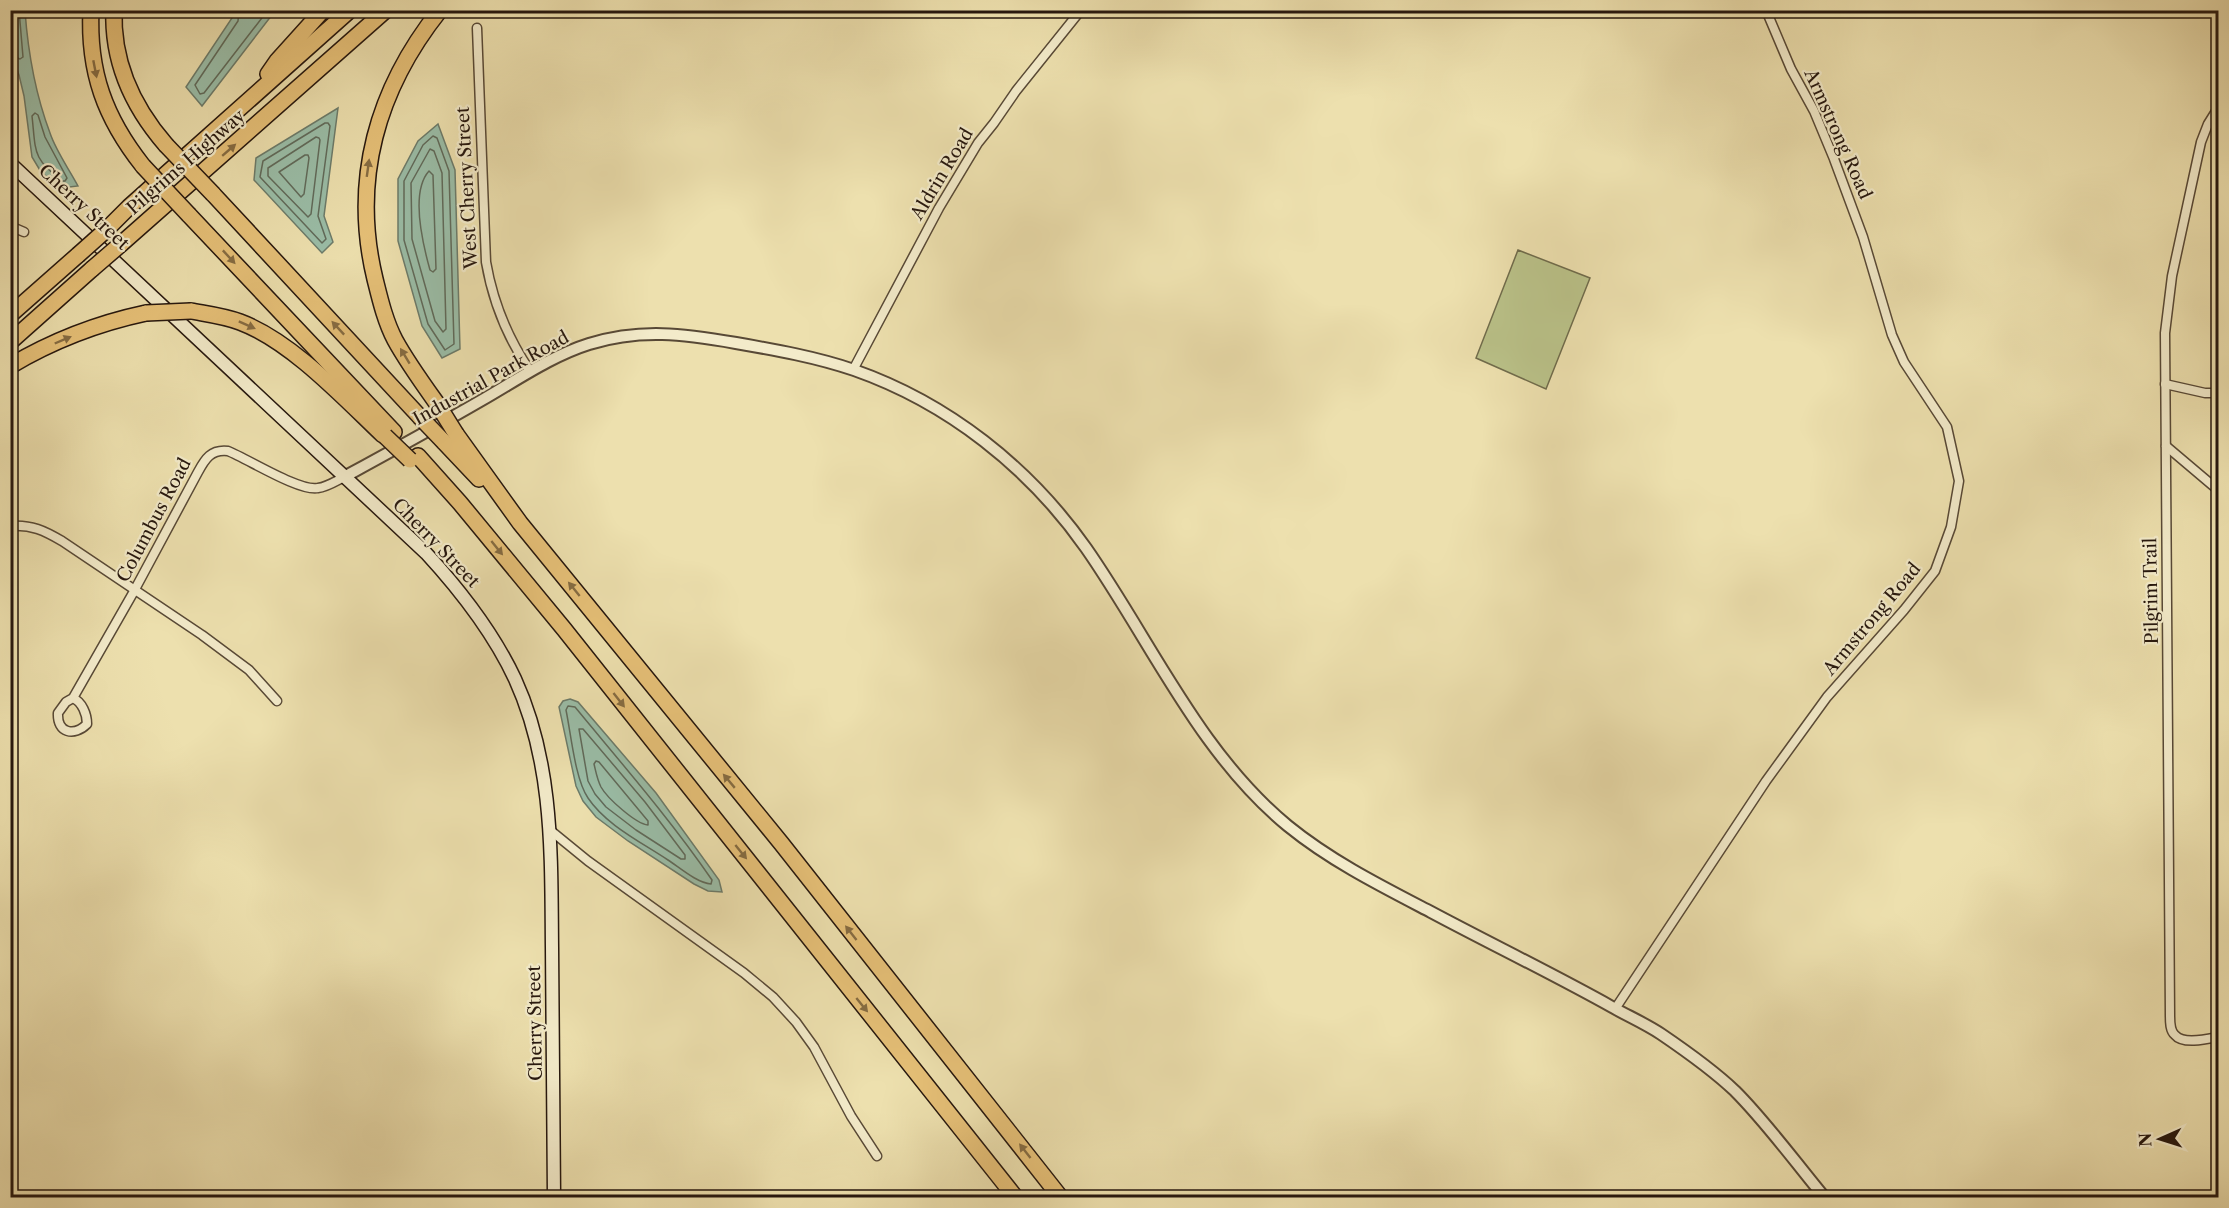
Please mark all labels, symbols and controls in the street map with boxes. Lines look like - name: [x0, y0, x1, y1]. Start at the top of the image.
- one-way arrow: [91, 59, 100, 78]
- street label: Armstrong Road: [1799, 65, 1877, 203]
- street label: Pilgrims Highway: [122, 104, 250, 219]
- street label: West Cherry Street: [452, 106, 482, 271]
- street label: Aldrin Road: [905, 124, 978, 225]
- one-way arrow: [221, 144, 236, 157]
- one-way arrow: [364, 159, 373, 178]
- street label: Cherry Street: [34, 160, 134, 255]
- one-way arrow: [222, 250, 236, 265]
- one-way arrow: [239, 321, 256, 330]
- one-way arrow: [331, 321, 345, 335]
- street label: Industrial Park Road: [409, 326, 573, 430]
- one-way arrow: [54, 335, 72, 345]
- one-way arrow: [400, 348, 411, 364]
- street label: Columbus Road: [112, 454, 196, 586]
- street label: Cherry Street: [388, 494, 485, 593]
- street label: Pilgrim Trail: [2139, 538, 2163, 644]
- one-way arrow: [490, 540, 503, 555]
- street label: Armstrong Road: [1818, 558, 1926, 681]
- one-way arrow: [568, 582, 581, 597]
- one-way arrow: [613, 692, 625, 707]
- one-way arrow: [723, 774, 736, 789]
- one-way arrow: [734, 845, 746, 860]
- one-way arrow: [845, 925, 858, 941]
- street label: Cherry Street: [523, 964, 547, 1081]
- one-way arrow: [856, 997, 868, 1012]
- north arrow: [2130, 1109, 2190, 1169]
- text: N: [2135, 1132, 2155, 1147]
- one-way arrow: [1019, 1143, 1032, 1159]

